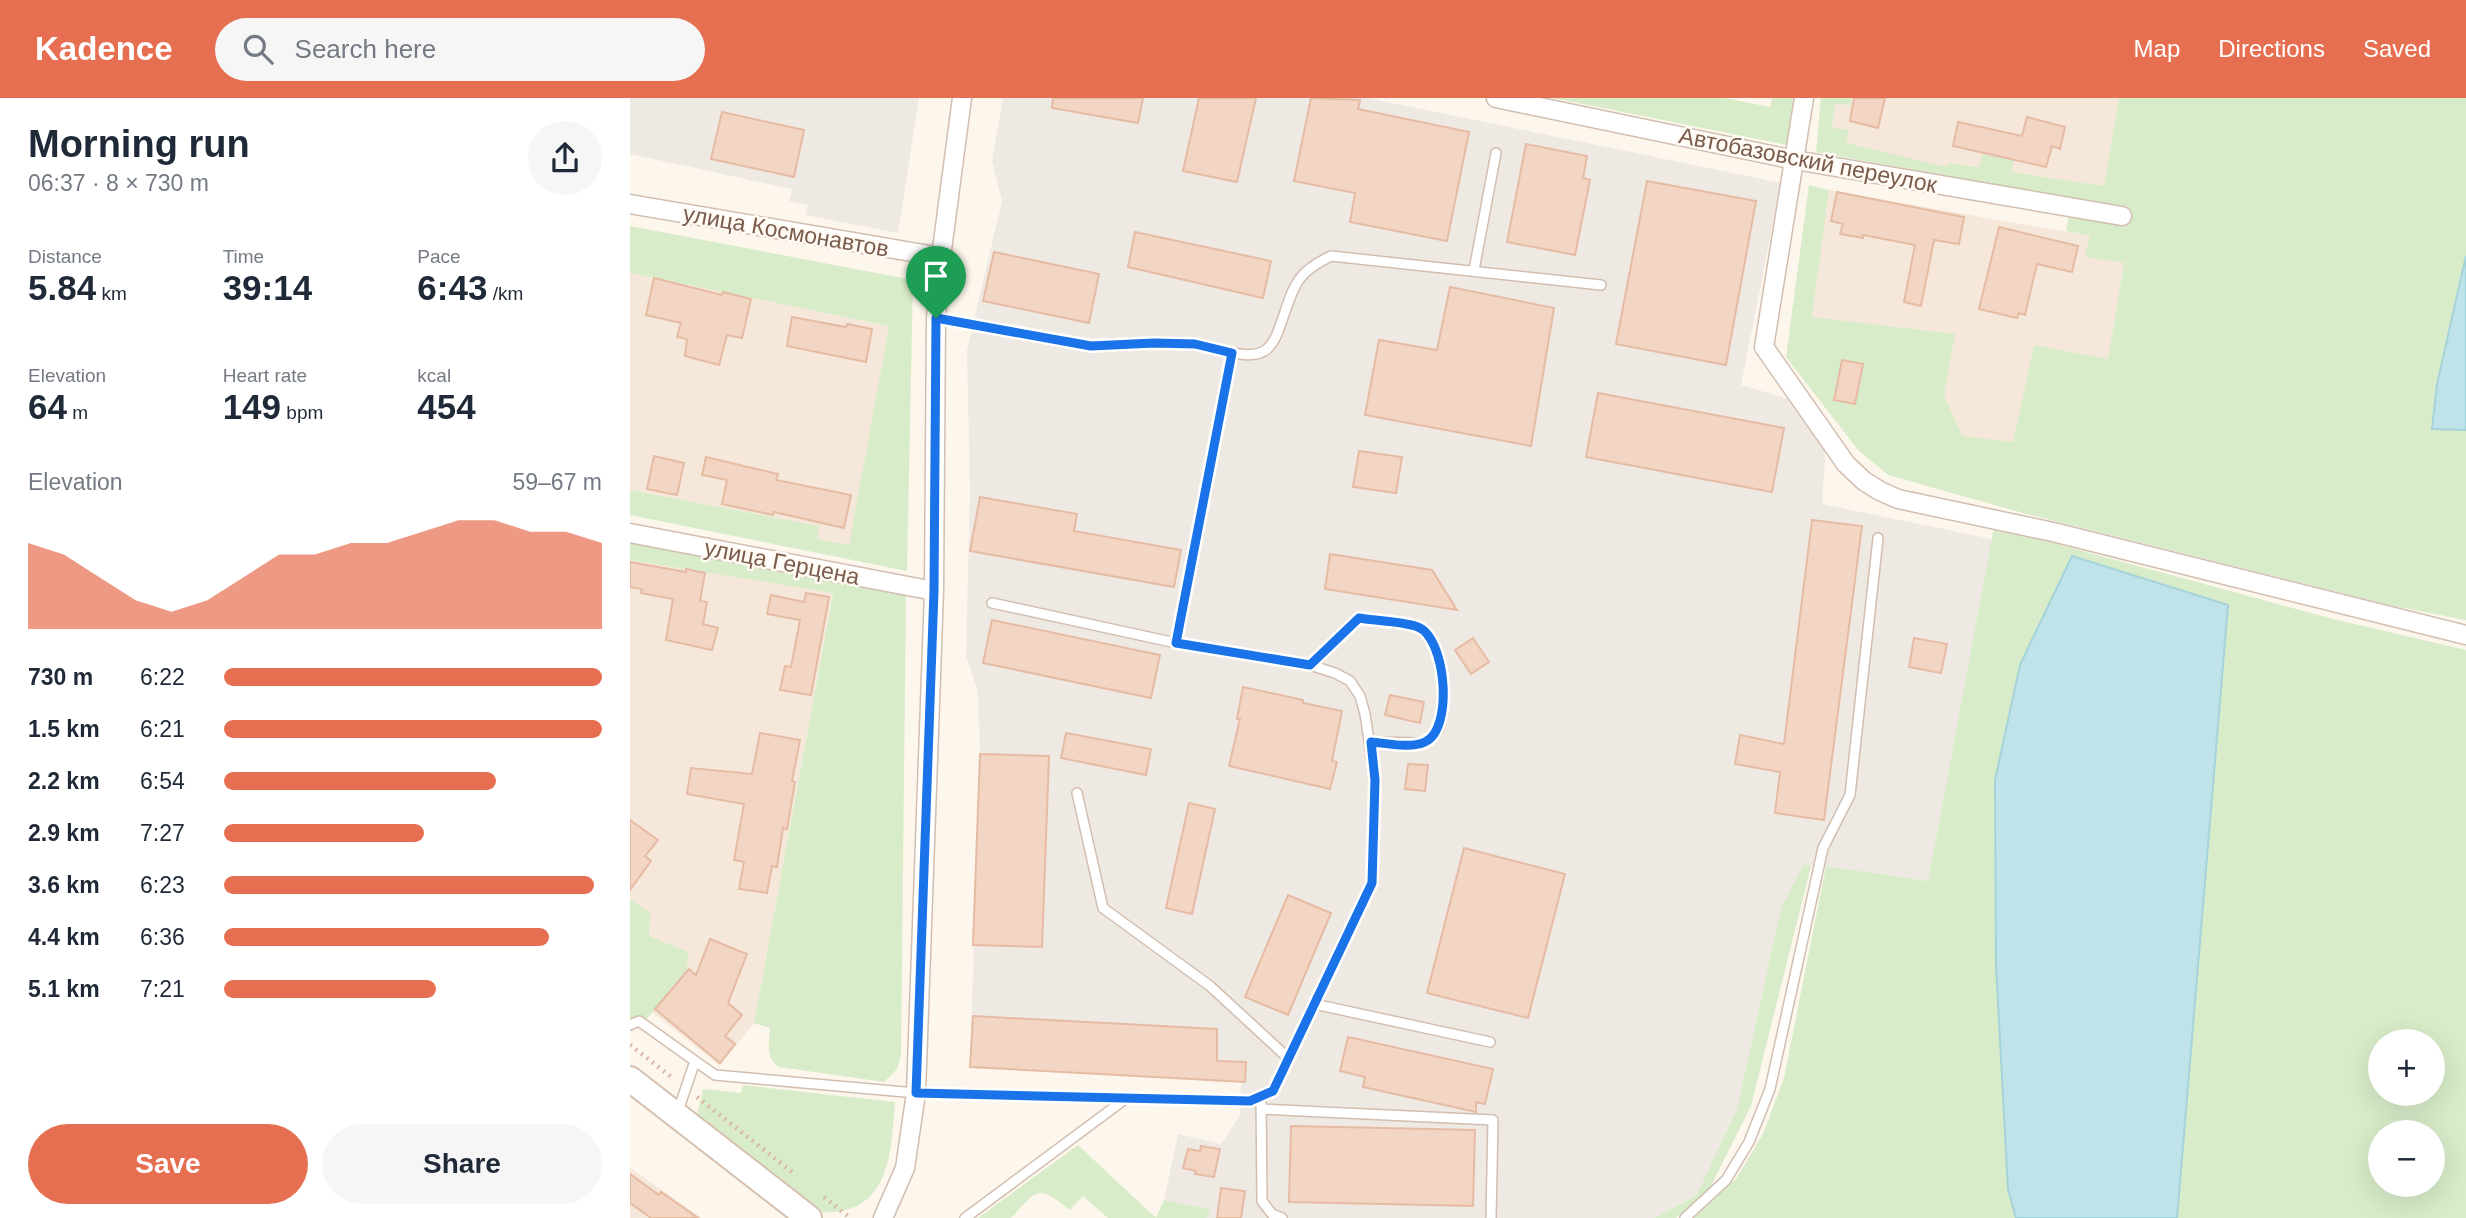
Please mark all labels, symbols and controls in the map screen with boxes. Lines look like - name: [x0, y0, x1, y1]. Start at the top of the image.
- search box: [215, 18, 705, 81]
- text: Kadence: [35, 30, 173, 67]
- icon: search: [239, 30, 277, 68]
- text: Search here: [295, 34, 436, 64]
- text: Map: [2134, 35, 2180, 62]
- text: Directions: [2218, 35, 2325, 62]
- text: Saved: [2363, 35, 2431, 62]
- button: share: [528, 121, 602, 195]
- street label: Автобазовский переулок: [1677, 122, 1940, 198]
- text: Morning run: [28, 123, 250, 165]
- text: 06:37 · 8 × 730 m: [28, 170, 209, 196]
- street label: улица Космонавтов: [681, 200, 891, 262]
- text: Distance: [28, 246, 102, 267]
- text: Time: [223, 246, 264, 267]
- text: Pace: [417, 246, 461, 267]
- pin: [906, 246, 966, 318]
- icon: arrive: [917, 257, 955, 295]
- text: 5.84: [28, 268, 96, 307]
- text: 39:14: [223, 268, 312, 307]
- text: 6:43: [417, 268, 487, 307]
- text: km: [96, 283, 127, 304]
- text: /km: [487, 283, 523, 304]
- text: Elevation: [28, 365, 106, 386]
- text: Heart rate: [223, 365, 307, 386]
- text: kcal: [417, 365, 451, 386]
- text: 64: [28, 387, 67, 426]
- text: 149: [223, 387, 281, 426]
- text: 454: [417, 387, 476, 426]
- text: m: [67, 402, 88, 423]
- text: bpm: [281, 402, 323, 423]
- text: Elevation: [28, 469, 123, 495]
- text: 59–67 m: [512, 469, 602, 495]
- street label: улица Герцена: [702, 534, 862, 590]
- text: 730 m: [28, 664, 93, 690]
- text: 6:22: [140, 664, 185, 690]
- text: 1.5 km: [28, 716, 100, 742]
- text: 6:21: [140, 716, 185, 742]
- text: 2.2 km: [28, 768, 100, 794]
- text: 6:54: [140, 768, 185, 794]
- text: 2.9 km: [28, 820, 100, 846]
- text: 7:27: [140, 820, 185, 846]
- text: 3.6 km: [28, 872, 100, 898]
- text: 6:23: [140, 872, 185, 898]
- text: 4.4 km: [28, 924, 100, 950]
- text: 6:36: [140, 924, 185, 950]
- text: 5.1 km: [28, 976, 100, 1002]
- text: 7:21: [140, 976, 185, 1002]
- map controls: [2368, 1029, 2445, 1197]
- button: +: [2368, 1029, 2445, 1106]
- button: −: [2368, 1120, 2445, 1197]
- button: Save: [28, 1124, 308, 1204]
- button: Share: [322, 1124, 602, 1204]

